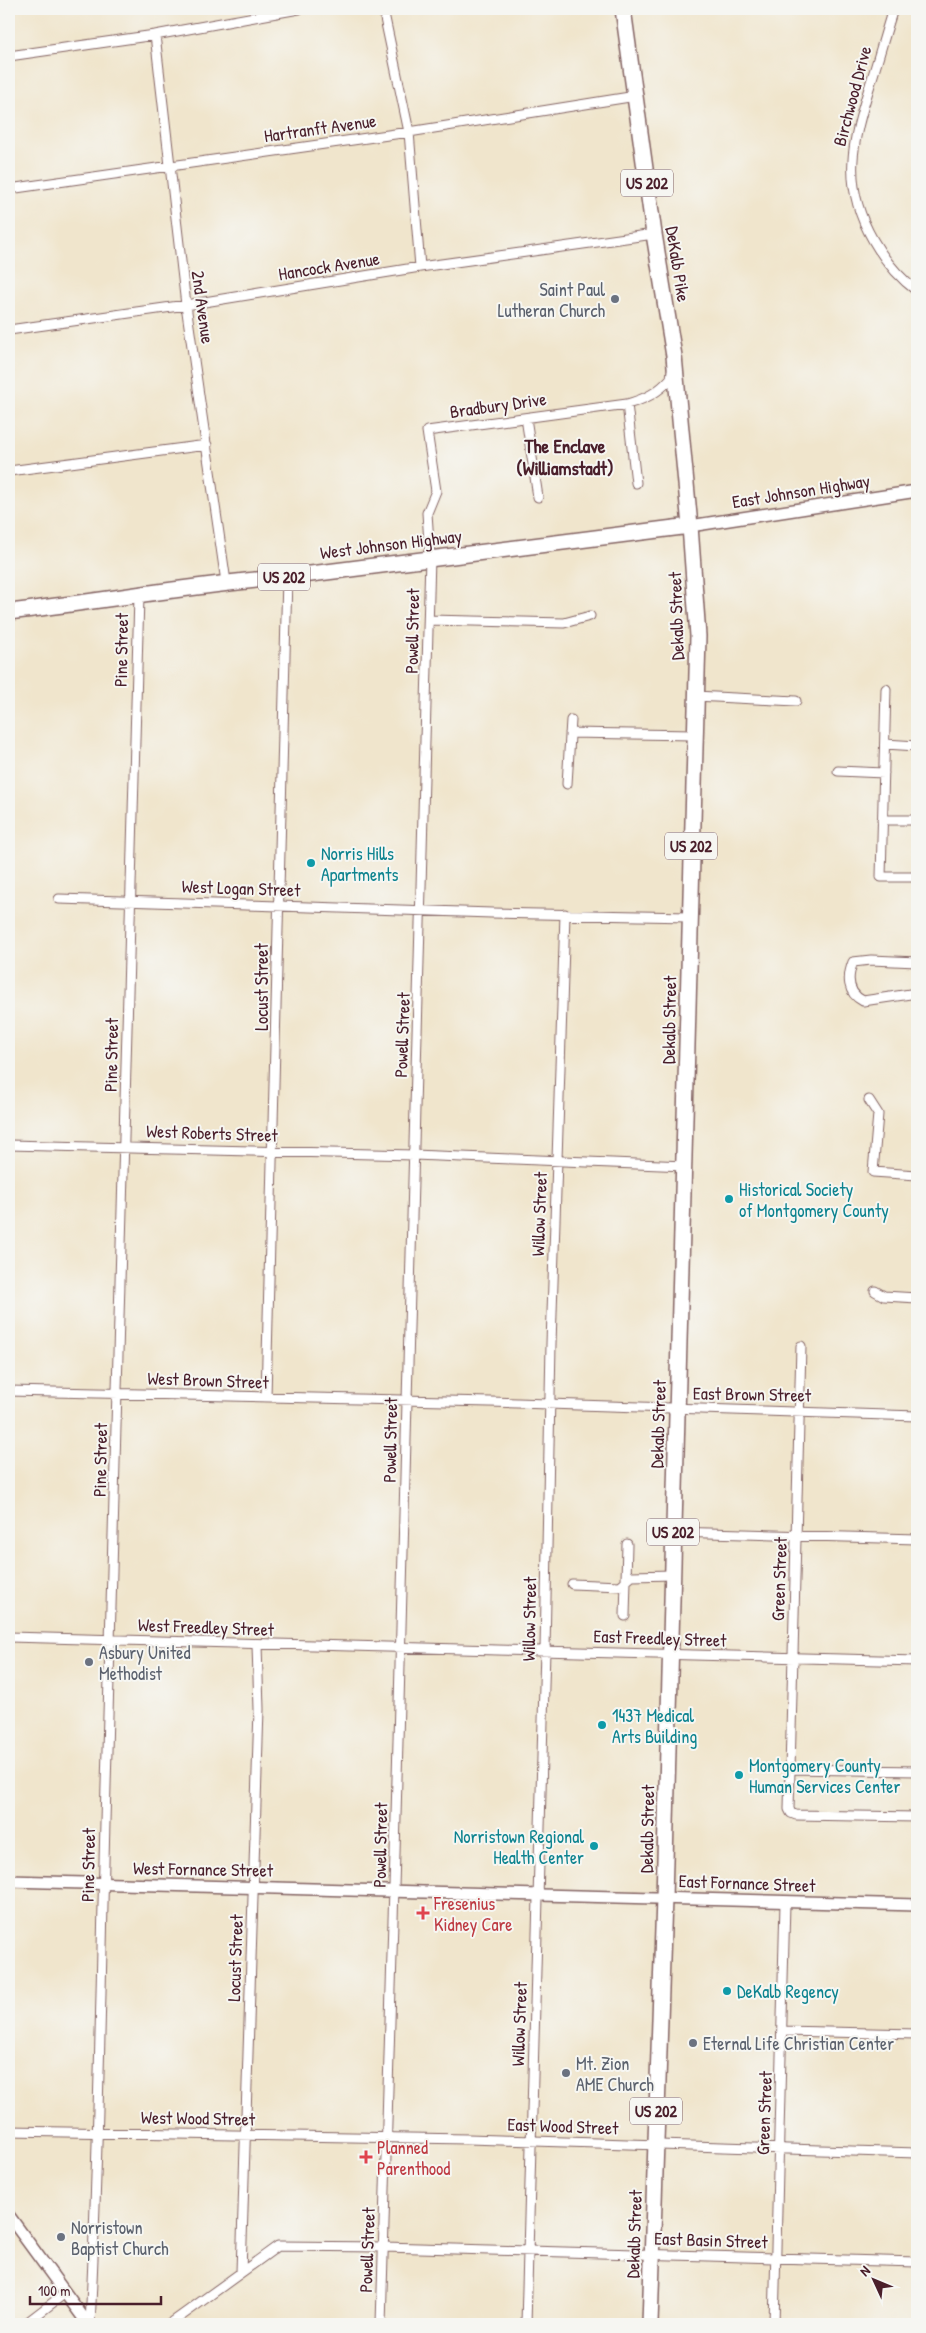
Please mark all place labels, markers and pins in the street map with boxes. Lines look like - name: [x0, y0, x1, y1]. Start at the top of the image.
- place label: Saint Paul Lutheran Church: [498, 277, 605, 323]
- marker: Saint Paul Lutheran Church: [609, 293, 621, 305]
- place label: Norris Hills Apartments: [321, 841, 398, 887]
- marker: Norris Hills Apartments: [305, 857, 317, 869]
- place label: Historical Society of Montgomery County: [739, 1177, 889, 1223]
- marker: Historical Society of Montgomery County: [723, 1193, 735, 1205]
- place label: Asbury United Methodist: [99, 1640, 190, 1686]
- marker: Asbury United Methodist: [83, 1656, 95, 1668]
- place label: 1437 Medical Arts Building: [612, 1703, 697, 1749]
- marker: 1437 Medical Arts Building: [596, 1719, 608, 1731]
- place label: Montgomery County Human Services Center: [749, 1753, 901, 1799]
- marker: Montgomery County Human Services Center: [733, 1769, 745, 1781]
- place label: Norristown Regional Health Center: [454, 1824, 584, 1870]
- marker: Norristown Regional Health Center: [588, 1840, 600, 1852]
- place label: Fresenius Kidney Care: [433, 1891, 513, 1937]
- marker: Fresenius Kidney Care: [416, 1906, 430, 1920]
- place label: DeKalb Regency: [737, 1979, 839, 2004]
- marker: DeKalb Regency: [721, 1985, 733, 1997]
- place label: Eternal Life Christian Center: [703, 2031, 894, 2056]
- marker: Eternal Life Christian Center: [687, 2037, 699, 2049]
- place label: Mt. Zion AME Church: [576, 2051, 654, 2097]
- marker: Mt. Zion AME Church: [560, 2067, 572, 2079]
- place label: Planned Parenthood: [377, 2135, 450, 2181]
- marker: Planned Parenthood: [359, 2150, 373, 2164]
- place label: Norristown Baptist Church: [71, 2215, 169, 2261]
- marker: Norristown Baptist Church: [55, 2231, 67, 2243]

